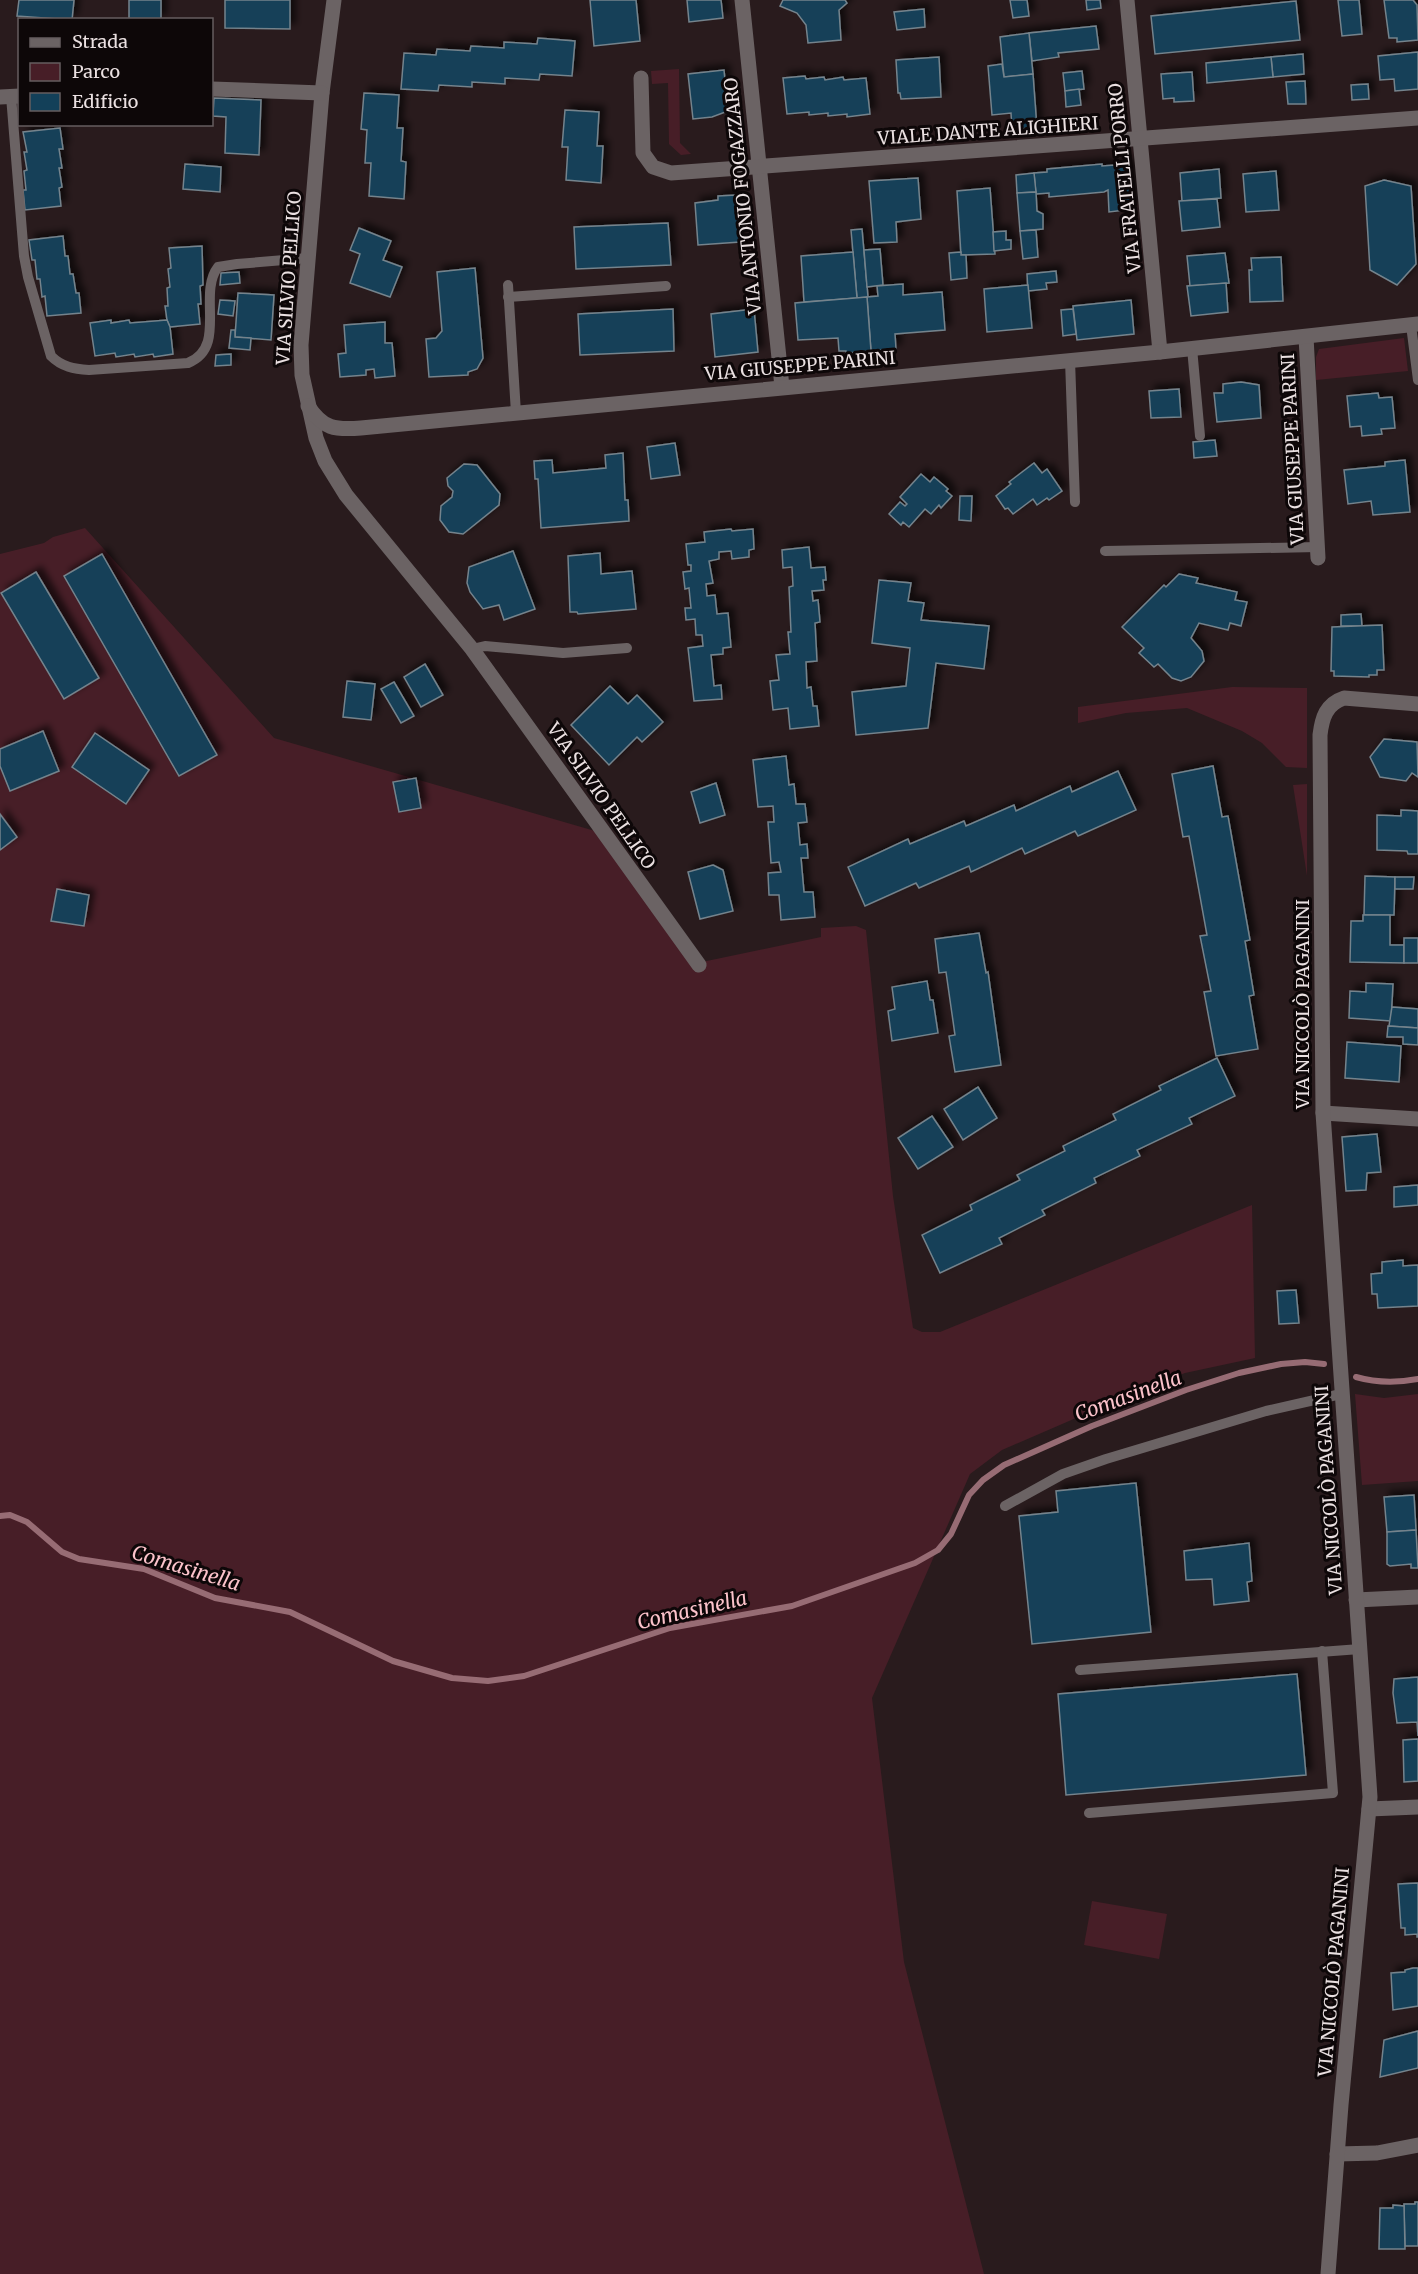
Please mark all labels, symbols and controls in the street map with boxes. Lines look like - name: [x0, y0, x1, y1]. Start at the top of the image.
- legend: [18, 18, 213, 126]
- text: Strada: [72, 30, 128, 53]
- text: Parco: [72, 60, 120, 83]
- street label: VIA ANTONIO FOGAZZARO: [719, 77, 766, 317]
- street label: VIA FRATELLI PORRO: [1103, 82, 1146, 275]
- text: Edificio: [72, 90, 138, 113]
- street label: VIALE DANTE ALIGHIERI: [876, 111, 1099, 150]
- street label: VIA SILVIO PELLICO: [271, 190, 306, 367]
- street label: VIA GIUSEPPE PARINI: [703, 346, 896, 385]
- street label: VIA GIUSEPPE PARINI: [1276, 353, 1309, 546]
- street label: VIA SILVIO PELLICO: [541, 717, 661, 874]
- street label: VIA NICCOLÒ PAGANINI: [1291, 899, 1314, 1110]
- water label: Comasinella: [1071, 1365, 1185, 1426]
- street label: VIA NICCOLÒ PAGANINI: [1310, 1384, 1347, 1597]
- water label: Comasinella: [129, 1539, 243, 1596]
- water label: Comasinella: [634, 1585, 749, 1634]
- street label: VIA NICCOLÒ PAGANINI: [1313, 1866, 1354, 2079]

